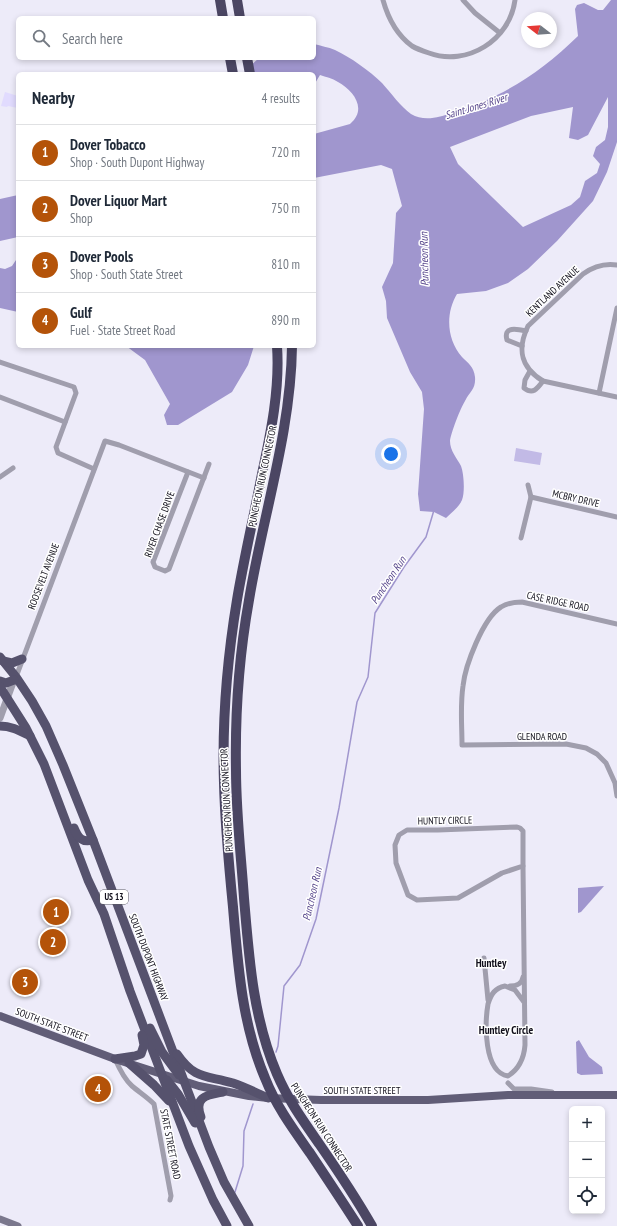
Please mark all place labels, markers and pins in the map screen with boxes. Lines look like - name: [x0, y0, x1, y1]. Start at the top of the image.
- pin: 1: [43, 897, 69, 927]
- pin: 2: [40, 927, 66, 957]
- pin: 3: [12, 967, 38, 997]
- pin: 4: [85, 1074, 111, 1104]

